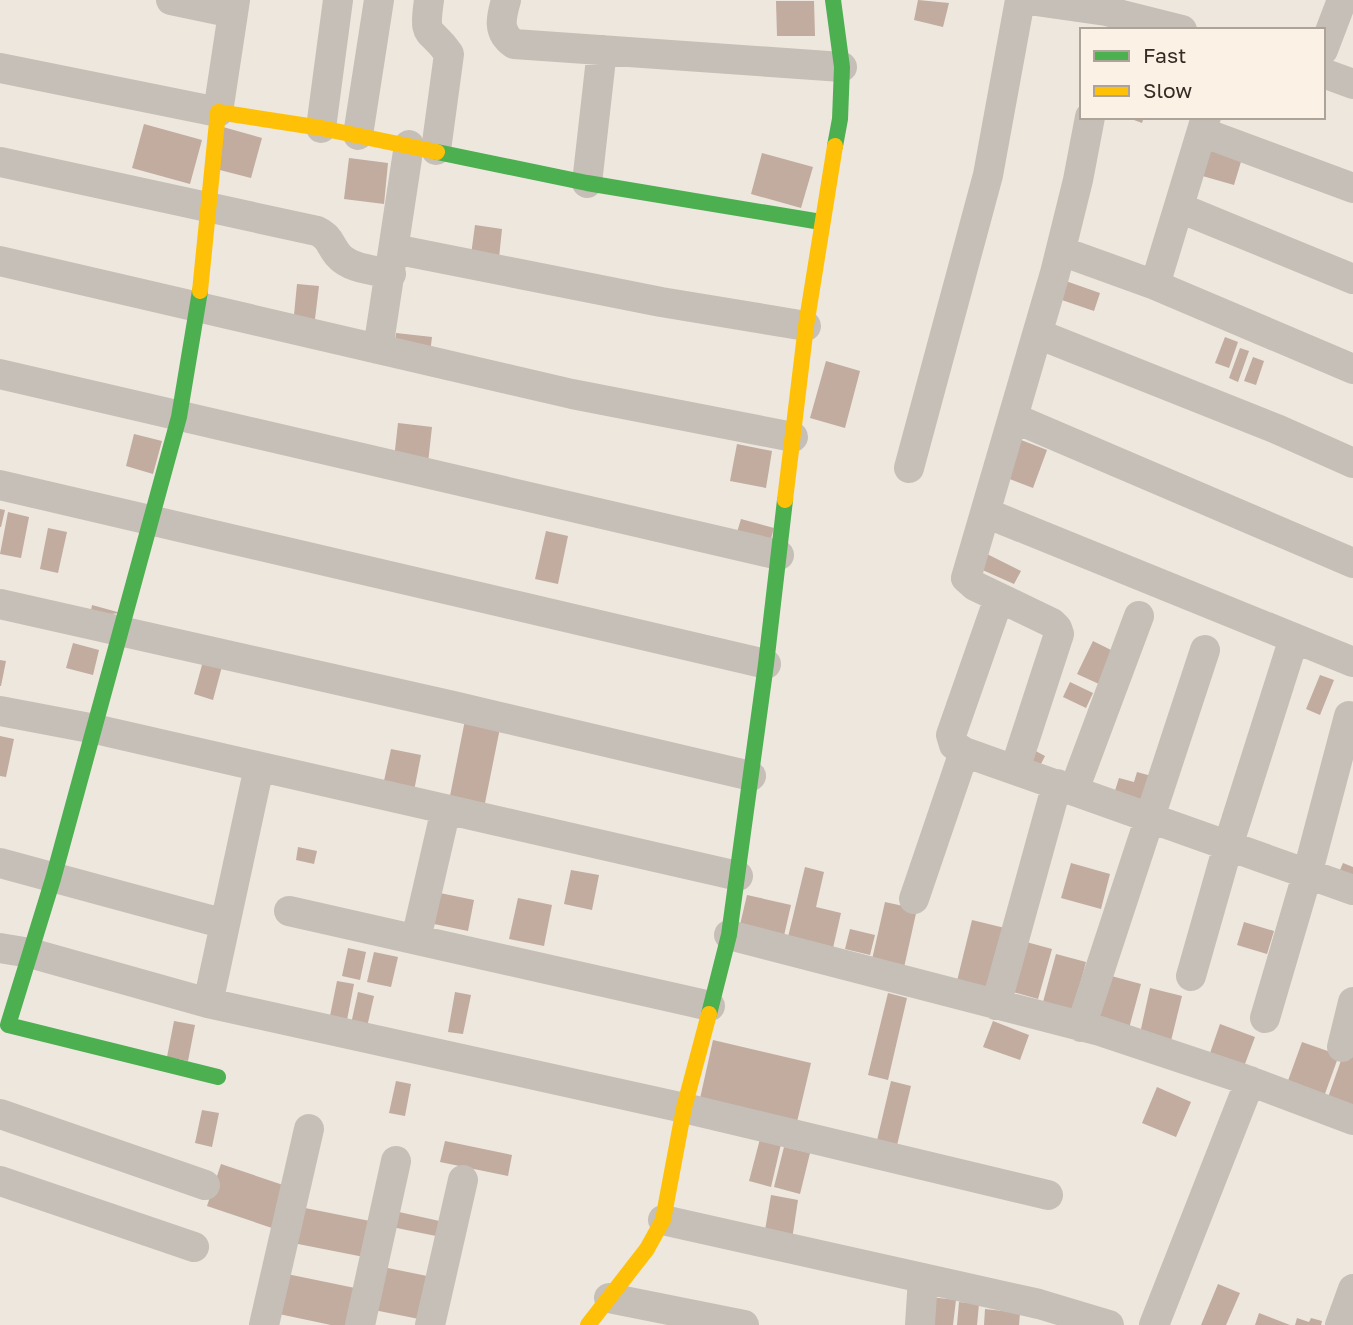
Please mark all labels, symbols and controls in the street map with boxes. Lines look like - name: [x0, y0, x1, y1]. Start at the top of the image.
- legend: [1080, 28, 1325, 119]
- text: Fast: [1143, 42, 1186, 68]
- text: Slow: [1143, 77, 1192, 103]

